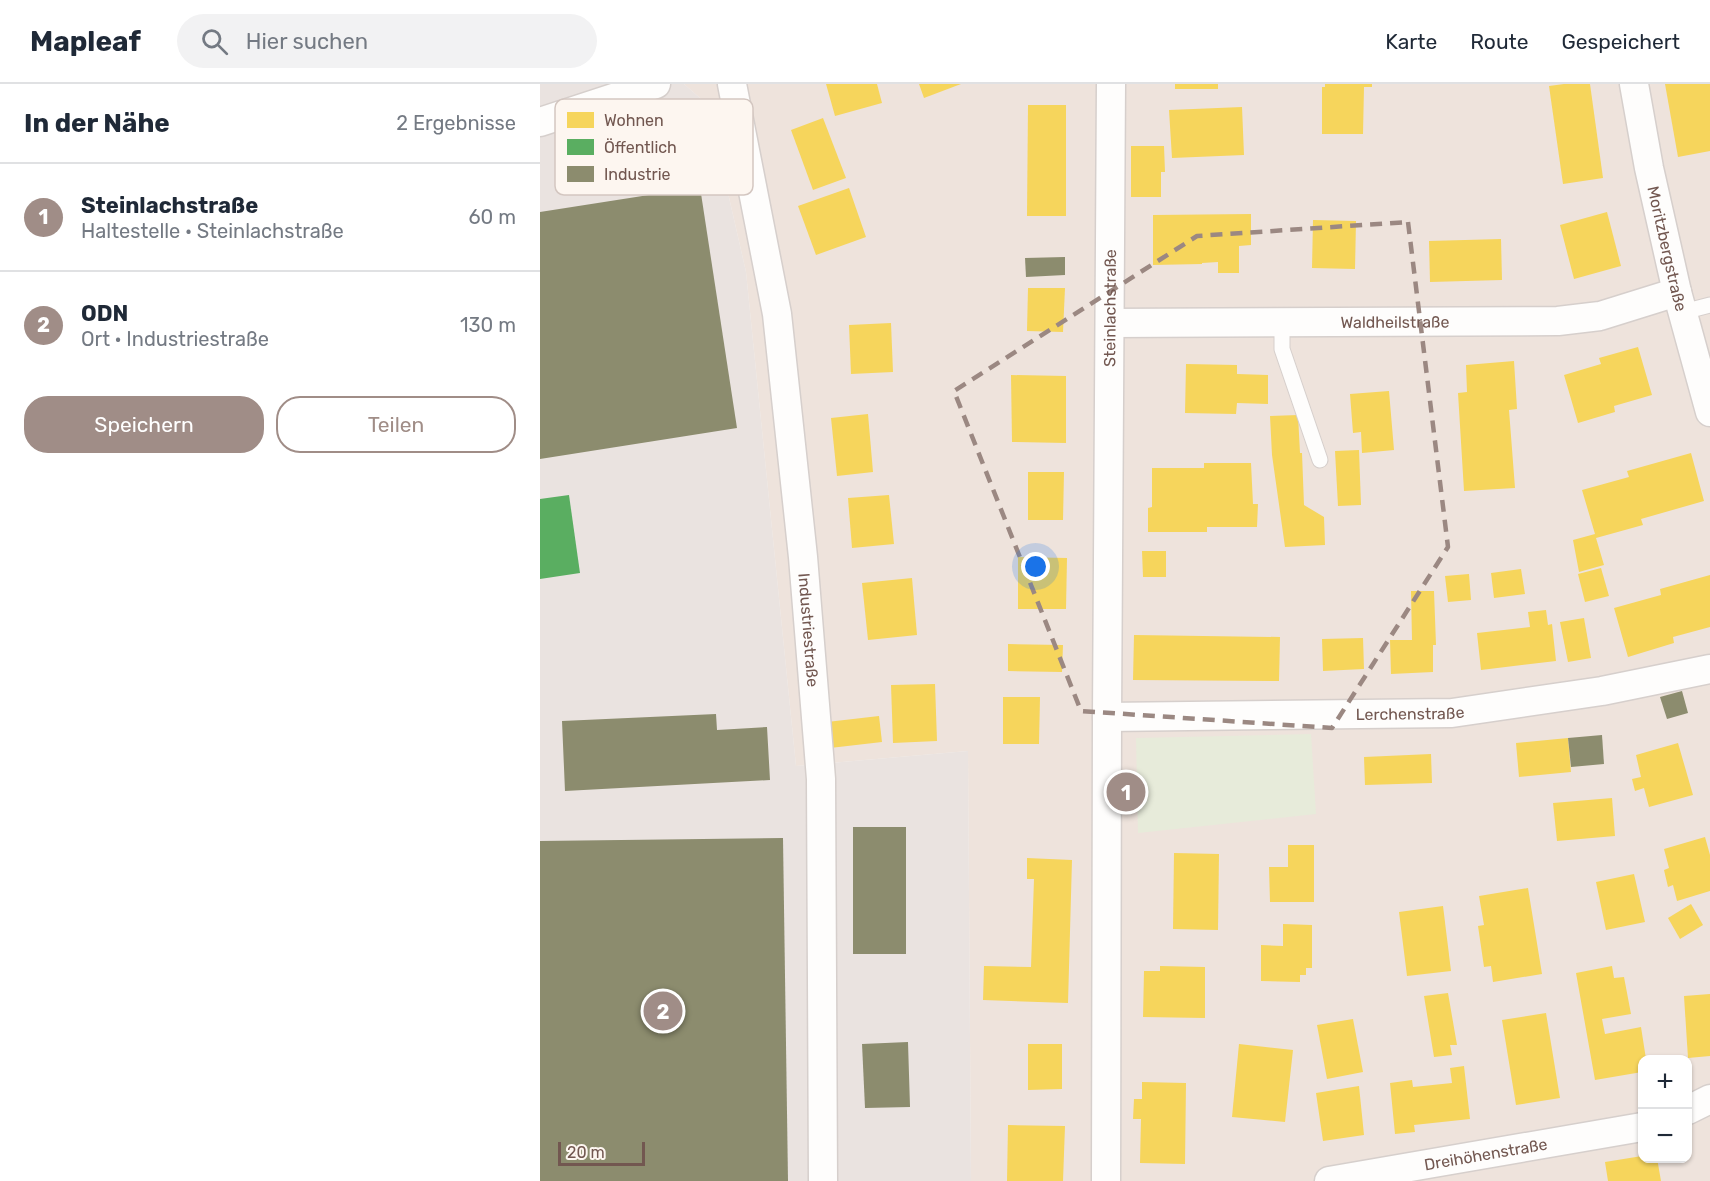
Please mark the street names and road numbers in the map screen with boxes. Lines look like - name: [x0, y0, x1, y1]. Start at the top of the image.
- street label: Moritzbergstraße: [1643, 184, 1691, 313]
- street label: Steinlachstraße: [1100, 249, 1120, 367]
- street label: Waldheilstraße: [1341, 312, 1449, 332]
- street label: Industriestraße: [794, 572, 823, 688]
- street label: Lerchenstraße: [1356, 702, 1466, 724]
- street label: Dreihöhenstraße: [1423, 1134, 1549, 1174]

